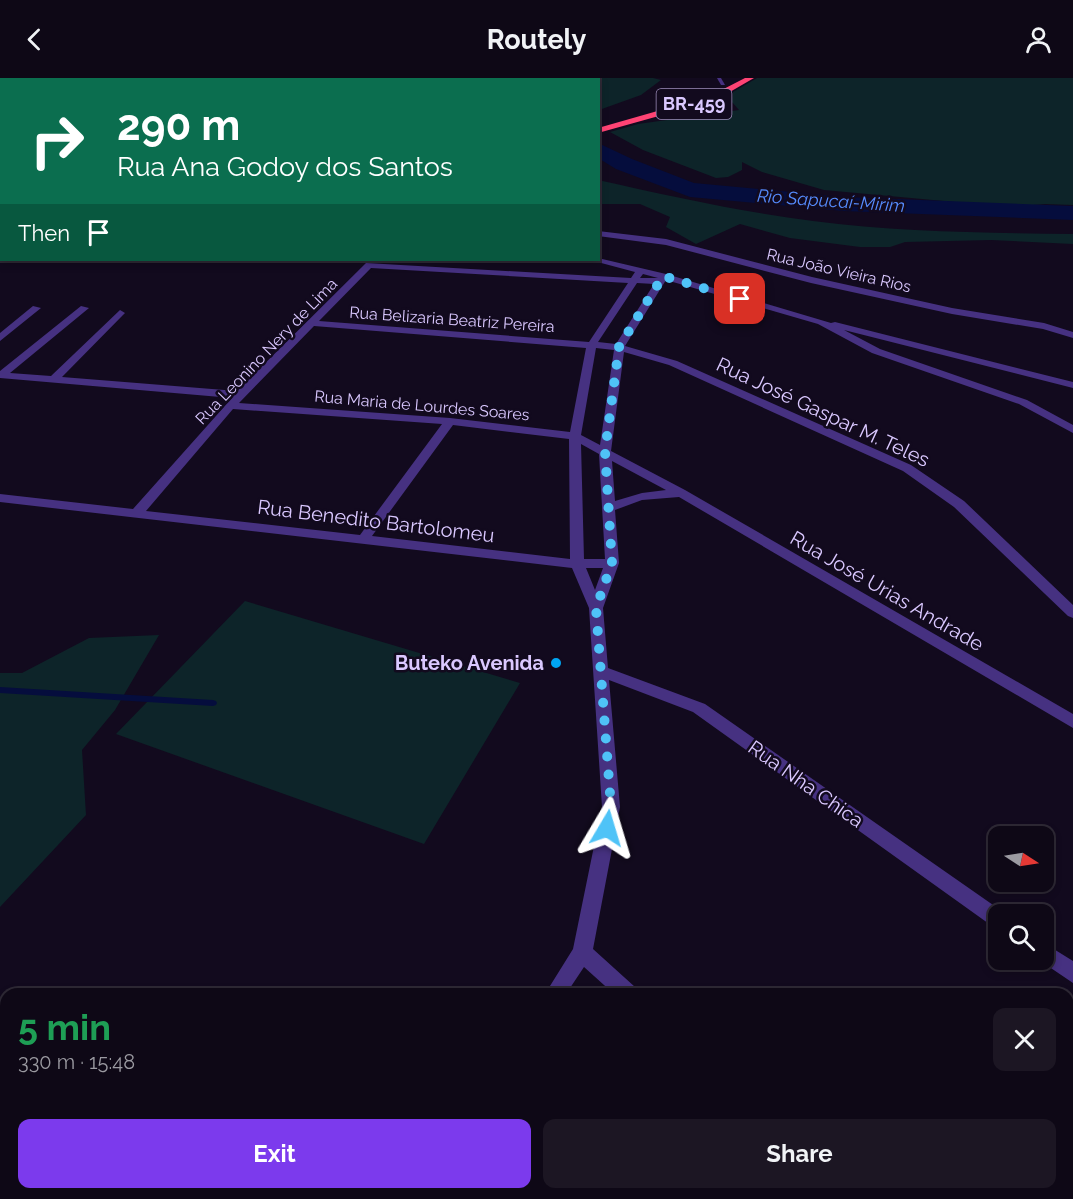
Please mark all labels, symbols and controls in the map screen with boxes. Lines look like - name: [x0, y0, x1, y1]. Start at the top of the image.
- icon: back: [18, 23, 51, 56]
- icon: person: [1022, 23, 1055, 56]
- text: Routely: [487, 24, 586, 55]
- road number: BR-459: [656, 89, 732, 119]
- text: 290 m: [117, 101, 240, 150]
- icon: right: [18, 102, 96, 180]
- text: Rua Ana Godoy dos Santos: [117, 151, 453, 182]
- water label: Rio Sapucaí-Mirim: [756, 185, 906, 216]
- icon: arrive: [82, 216, 115, 249]
- text: Then: [18, 220, 70, 246]
- street label: Rua João Vieira Rios: [765, 245, 913, 296]
- pin: [714, 273, 765, 324]
- street label: Rua Leonino Nery de Lima: [192, 274, 341, 428]
- icon: arrive: [723, 282, 756, 315]
- street label: Rua Belizaria Beatriz Pereira: [349, 303, 555, 336]
- street label: Rua José Gaspar M. Teles: [713, 352, 933, 472]
- street label: Rua Maria de Lourdes Soares: [314, 387, 531, 424]
- street label: Rua Benedito Bartolomeu: [256, 495, 496, 547]
- street label: Rua José Urias Andrade: [786, 526, 988, 656]
- place label: Buteko Avenida: [395, 651, 544, 675]
- marker: Buteko Avenida: [549, 656, 563, 670]
- street label: Rua Nha Chica: [744, 735, 868, 833]
- position arrow: [575, 796, 639, 860]
- north arrow: [988, 826, 1054, 892]
- map controls: [988, 826, 1054, 970]
- button: search: [988, 904, 1054, 970]
- text: 5 min: [18, 1006, 111, 1048]
- button: close: [993, 1008, 1056, 1071]
- text: 330 m · 15:48: [18, 1050, 135, 1074]
- button: Exit: [18, 1119, 531, 1188]
- button: Share: [543, 1119, 1056, 1188]

